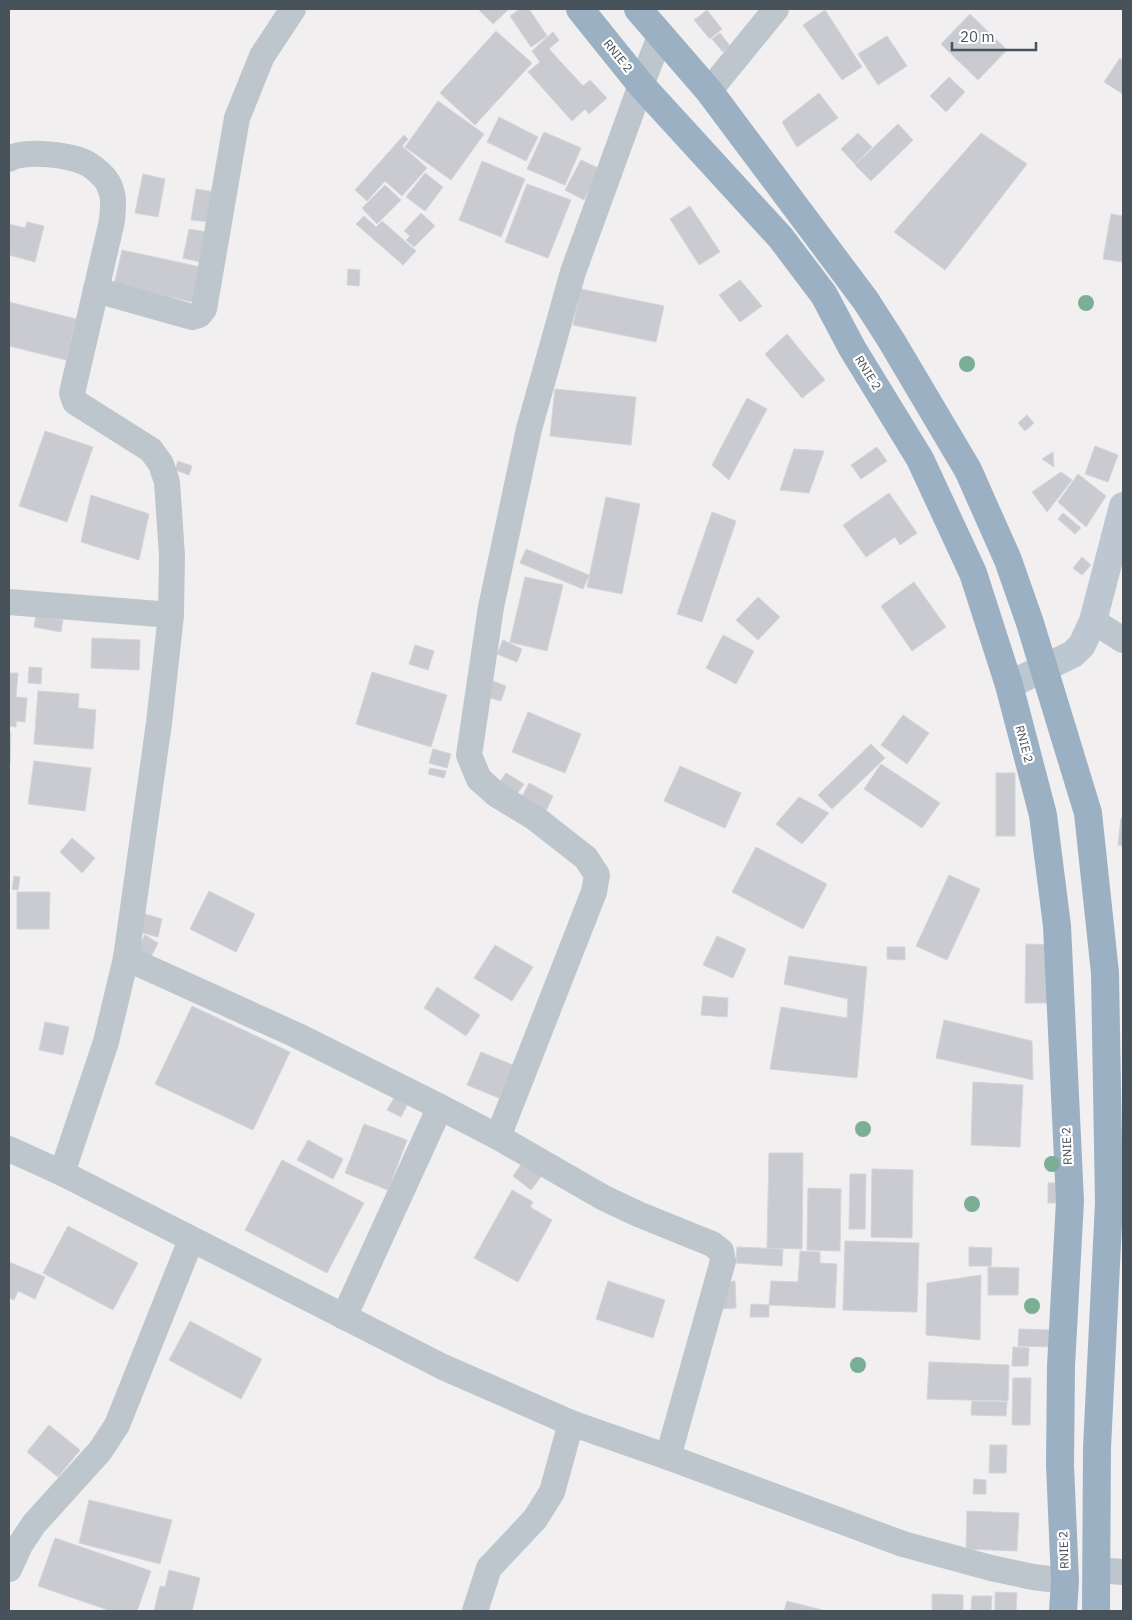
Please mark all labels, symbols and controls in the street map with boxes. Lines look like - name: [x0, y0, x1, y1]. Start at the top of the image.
- scale bar: [952, 20, 1036, 52]
- text: 20 m: [960, 27, 995, 46]
- street label: RNIE 2: [601, 36, 636, 75]
- street label: RNIE 2: [852, 353, 885, 393]
- street label: RNIE 2: [1012, 724, 1037, 764]
- street label: RNIE 2: [1058, 1127, 1075, 1165]
- street label: RNIE 2: [1055, 1531, 1072, 1569]

